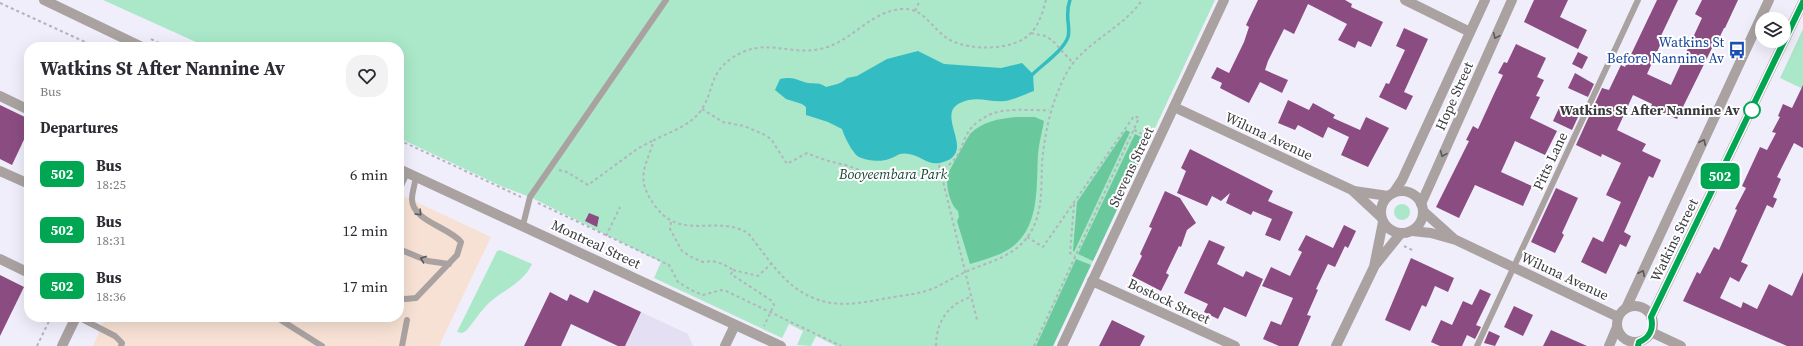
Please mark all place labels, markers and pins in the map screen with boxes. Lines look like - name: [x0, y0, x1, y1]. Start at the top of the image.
- place label: Watkins St Before Nannine Av: [1607, 32, 1724, 68]
- bus stop icon: Watkins St Before Nannine Av: [1727, 40, 1747, 60]
- place label: Watkins St After Nannine Av: [1559, 100, 1741, 120]
- marker: Watkins St After Nannine Av: [1743, 101, 1761, 119]

